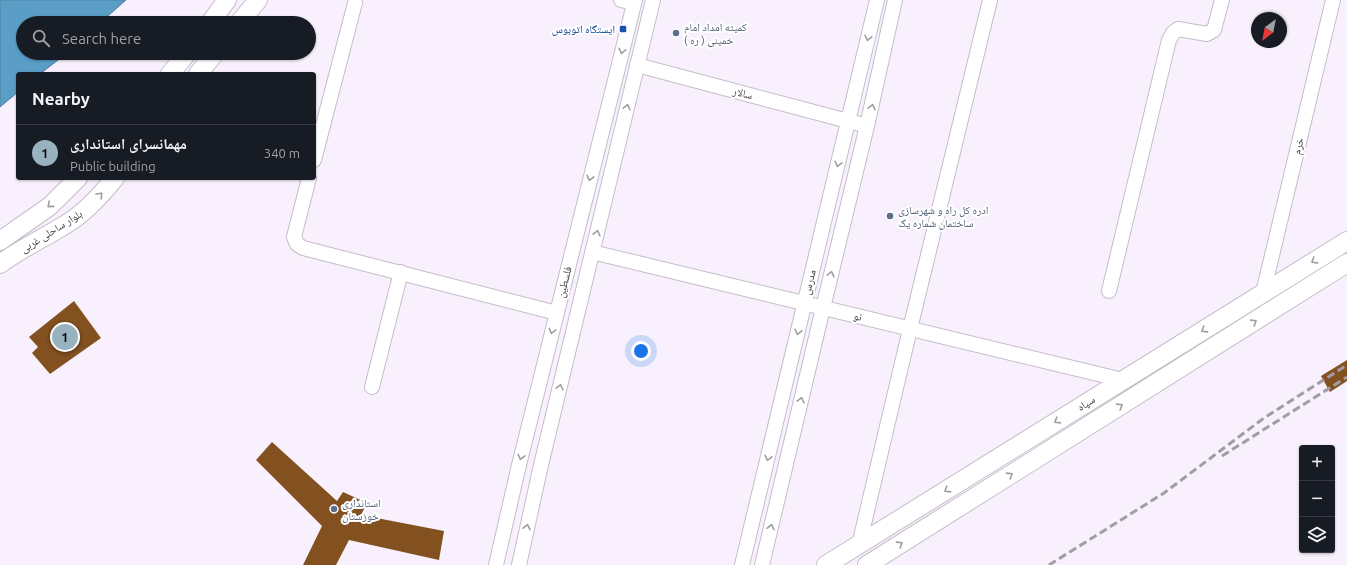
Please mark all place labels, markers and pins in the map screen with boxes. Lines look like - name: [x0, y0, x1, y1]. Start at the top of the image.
- place label: کمیته امداد امام خمینی ( ره ): [684, 21, 747, 47]
- place label: ایستگاه اتوبوس: [552, 23, 615, 36]
- marker: ایستگاه اتوبوس: [618, 24, 628, 34]
- marker: کمیته امداد امام خمینی ( ره ): [671, 28, 681, 38]
- place label: ادره کل راه و شهرسازی ساختمان شماره یک: [898, 204, 989, 230]
- marker: ادره کل راه و شهرسازی ساختمان شماره یک: [885, 211, 895, 221]
- pin: 1: [52, 322, 78, 352]
- place label: استانداری خوزستان: [342, 497, 381, 523]
- marker: استانداری خوزستان: [329, 504, 339, 514]

